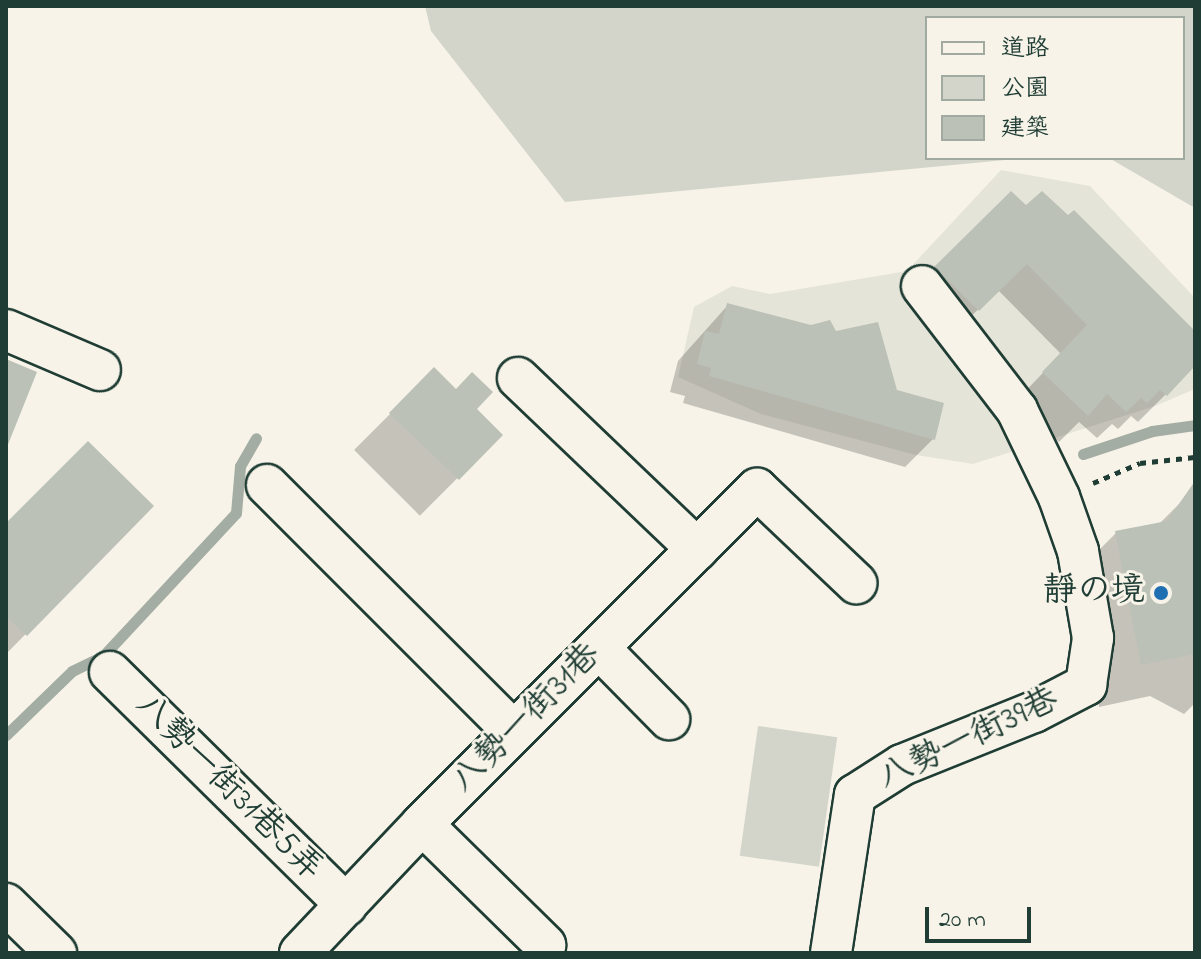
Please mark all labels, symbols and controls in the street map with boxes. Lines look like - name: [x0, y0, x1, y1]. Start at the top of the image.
- legend: [925, 16, 1185, 160]
- text: 道路: [1001, 32, 1049, 67]
- text: 公園: [1001, 72, 1049, 107]
- text: 建築: [1001, 112, 1049, 147]
- place label: 靜の境: [1043, 573, 1145, 613]
- marker: 靜の境: [1152, 584, 1170, 602]
- street label: 八勢一街31巷: [444, 636, 610, 802]
- street label: 八勢一街39巷: [872, 680, 1066, 800]
- street label: 八勢一街31巷5弄: [126, 686, 330, 890]
- scale bar: [929, 891, 1035, 941]
- text: 20 m: [939, 903, 986, 938]

